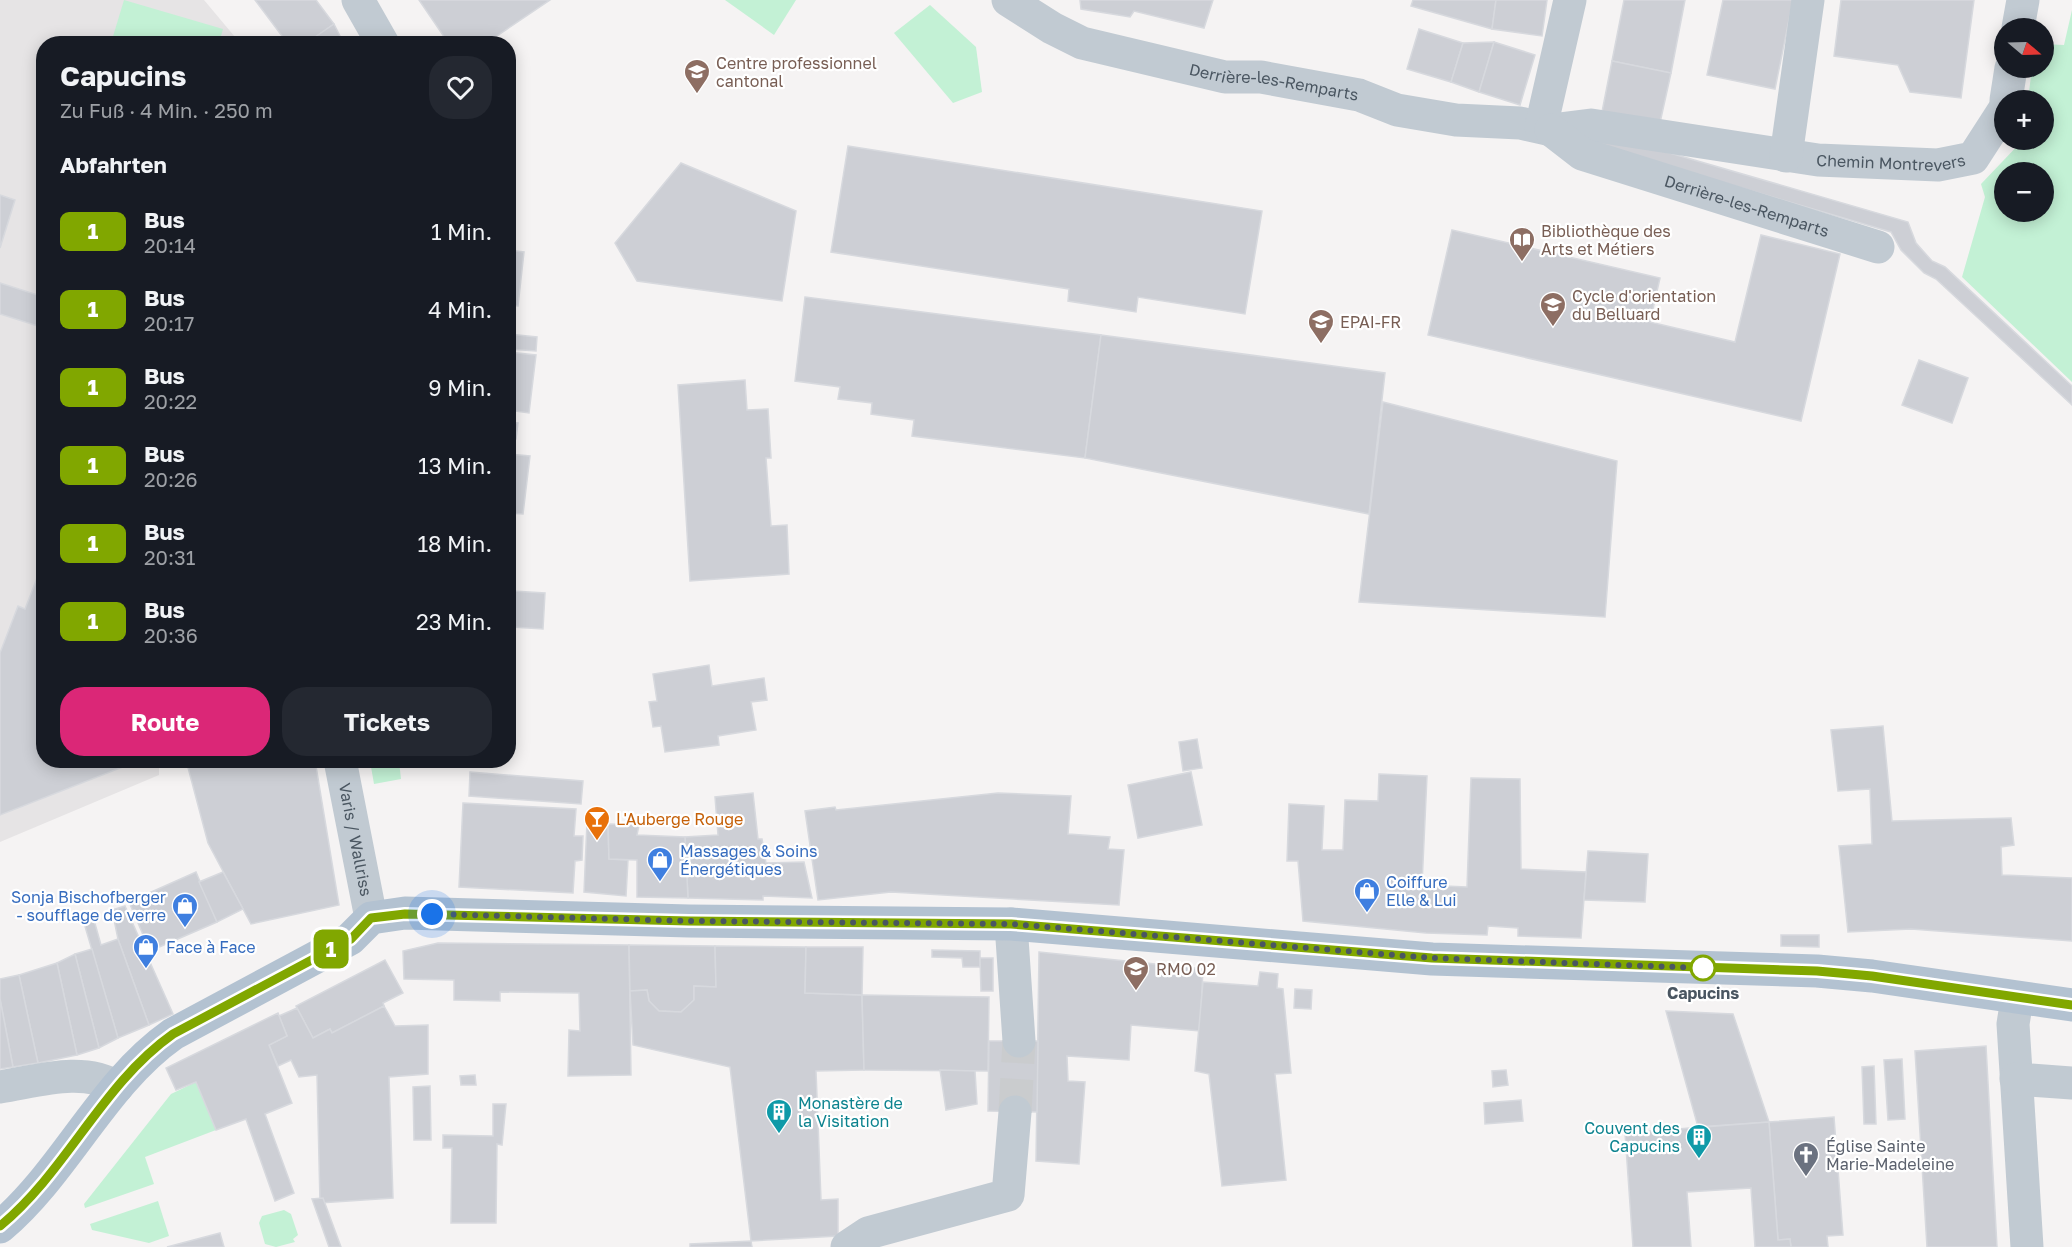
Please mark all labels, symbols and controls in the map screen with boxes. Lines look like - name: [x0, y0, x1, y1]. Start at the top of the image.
- north arrow: [1994, 18, 2054, 78]
- map controls: [1994, 18, 2054, 222]
- place label: Centre professionnel cantonal: [716, 53, 877, 91]
- button: heart: [429, 56, 492, 119]
- school or university icon: Centre professionnel cantonal: [682, 57, 712, 95]
- text: Capucins: [60, 59, 186, 92]
- street label: Derrière-les-Remparts: [1187, 59, 1360, 105]
- button: +: [1994, 90, 2054, 150]
- text: Zu Fuß · 4 Min. · 250 m: [60, 98, 273, 122]
- street label: Chemin Montrevers: [1816, 150, 1967, 175]
- text: Abfahrten: [60, 151, 167, 178]
- button: −: [1994, 162, 2054, 222]
- street label: Derrière-les-Remparts: [1662, 171, 1832, 241]
- text: Bus: [144, 206, 185, 233]
- text: 1: [88, 218, 98, 244]
- text: 1 Min.: [431, 218, 492, 245]
- place label: Bibliothèque des Arts et Métiers: [1541, 221, 1671, 259]
- library icon: Bibliothèque des Arts et Métiers: [1507, 225, 1537, 263]
- text: 20:14: [144, 233, 196, 257]
- text: Bus: [144, 284, 185, 311]
- place label: Cycle d'orientation du Belluard: [1572, 286, 1716, 324]
- school or university icon: Cycle d'orientation du Belluard: [1538, 290, 1568, 328]
- text: 1: [88, 296, 98, 322]
- text: 4 Min.: [428, 296, 492, 323]
- school or university icon: EPAI-FR: [1306, 307, 1336, 345]
- text: 20:17: [144, 311, 194, 335]
- place label: EPAI-FR: [1340, 312, 1401, 332]
- text: Bus: [144, 362, 185, 389]
- text: 1: [88, 374, 98, 400]
- text: 9 Min.: [428, 374, 492, 401]
- text: 20:22: [144, 389, 197, 413]
- text: Bus: [144, 440, 185, 467]
- text: 1: [88, 452, 98, 478]
- text: 13 Min.: [418, 452, 492, 479]
- text: 20:26: [144, 467, 198, 491]
- text: Bus: [144, 518, 185, 545]
- text: 1: [88, 530, 98, 556]
- text: 18 Min.: [417, 530, 492, 557]
- text: 20:31: [144, 545, 195, 569]
- text: Bus: [144, 596, 185, 623]
- text: 1: [88, 608, 98, 634]
- text: 23 Min.: [416, 608, 492, 635]
- text: 20:36: [144, 623, 198, 647]
- button: Route: [60, 687, 270, 756]
- button: Tickets: [282, 687, 492, 756]
- street label: Varis / Wallriss: [335, 781, 376, 898]
- bar icon: L'Auberge Rouge: [582, 804, 612, 842]
- place label: L'Auberge Rouge: [616, 809, 743, 829]
- place label: Massages & Soins Énergétiques: [680, 841, 818, 879]
- shop icon: Massages & Soins Énergétiques: [645, 845, 675, 883]
- place label: Coiffure Elle & Lui: [1386, 872, 1457, 910]
- shop icon: Coiffure Elle & Lui: [1352, 876, 1382, 914]
- place label: Sonja Bischofberger - soufflage de verre: [11, 887, 166, 925]
- shop icon: Sonja Bischofberger - soufflage de verre: [170, 891, 200, 929]
- your location: [417, 899, 447, 929]
- line badge: 1: [312, 930, 350, 968]
- shop icon: Face à Face: [131, 932, 161, 970]
- text: 1: [326, 936, 336, 962]
- place label: Face à Face: [166, 937, 256, 957]
- school or university icon: RMO 02: [1121, 954, 1151, 992]
- marker: Capucins: [1690, 955, 1716, 981]
- place label: RMO 02: [1156, 959, 1216, 979]
- place label: Capucins: [1667, 983, 1739, 1003]
- place label: Monastère de la Visitation: [798, 1093, 903, 1131]
- building icon: Monastère de la Visitation: [764, 1097, 794, 1135]
- place label: Couvent des Capucins: [1584, 1118, 1680, 1156]
- building icon: Couvent des Capucins: [1684, 1122, 1714, 1160]
- place label: Église Sainte Marie-Madeleine: [1826, 1136, 1954, 1174]
- church icon: Église Sainte Marie-Madeleine: [1791, 1140, 1821, 1178]

